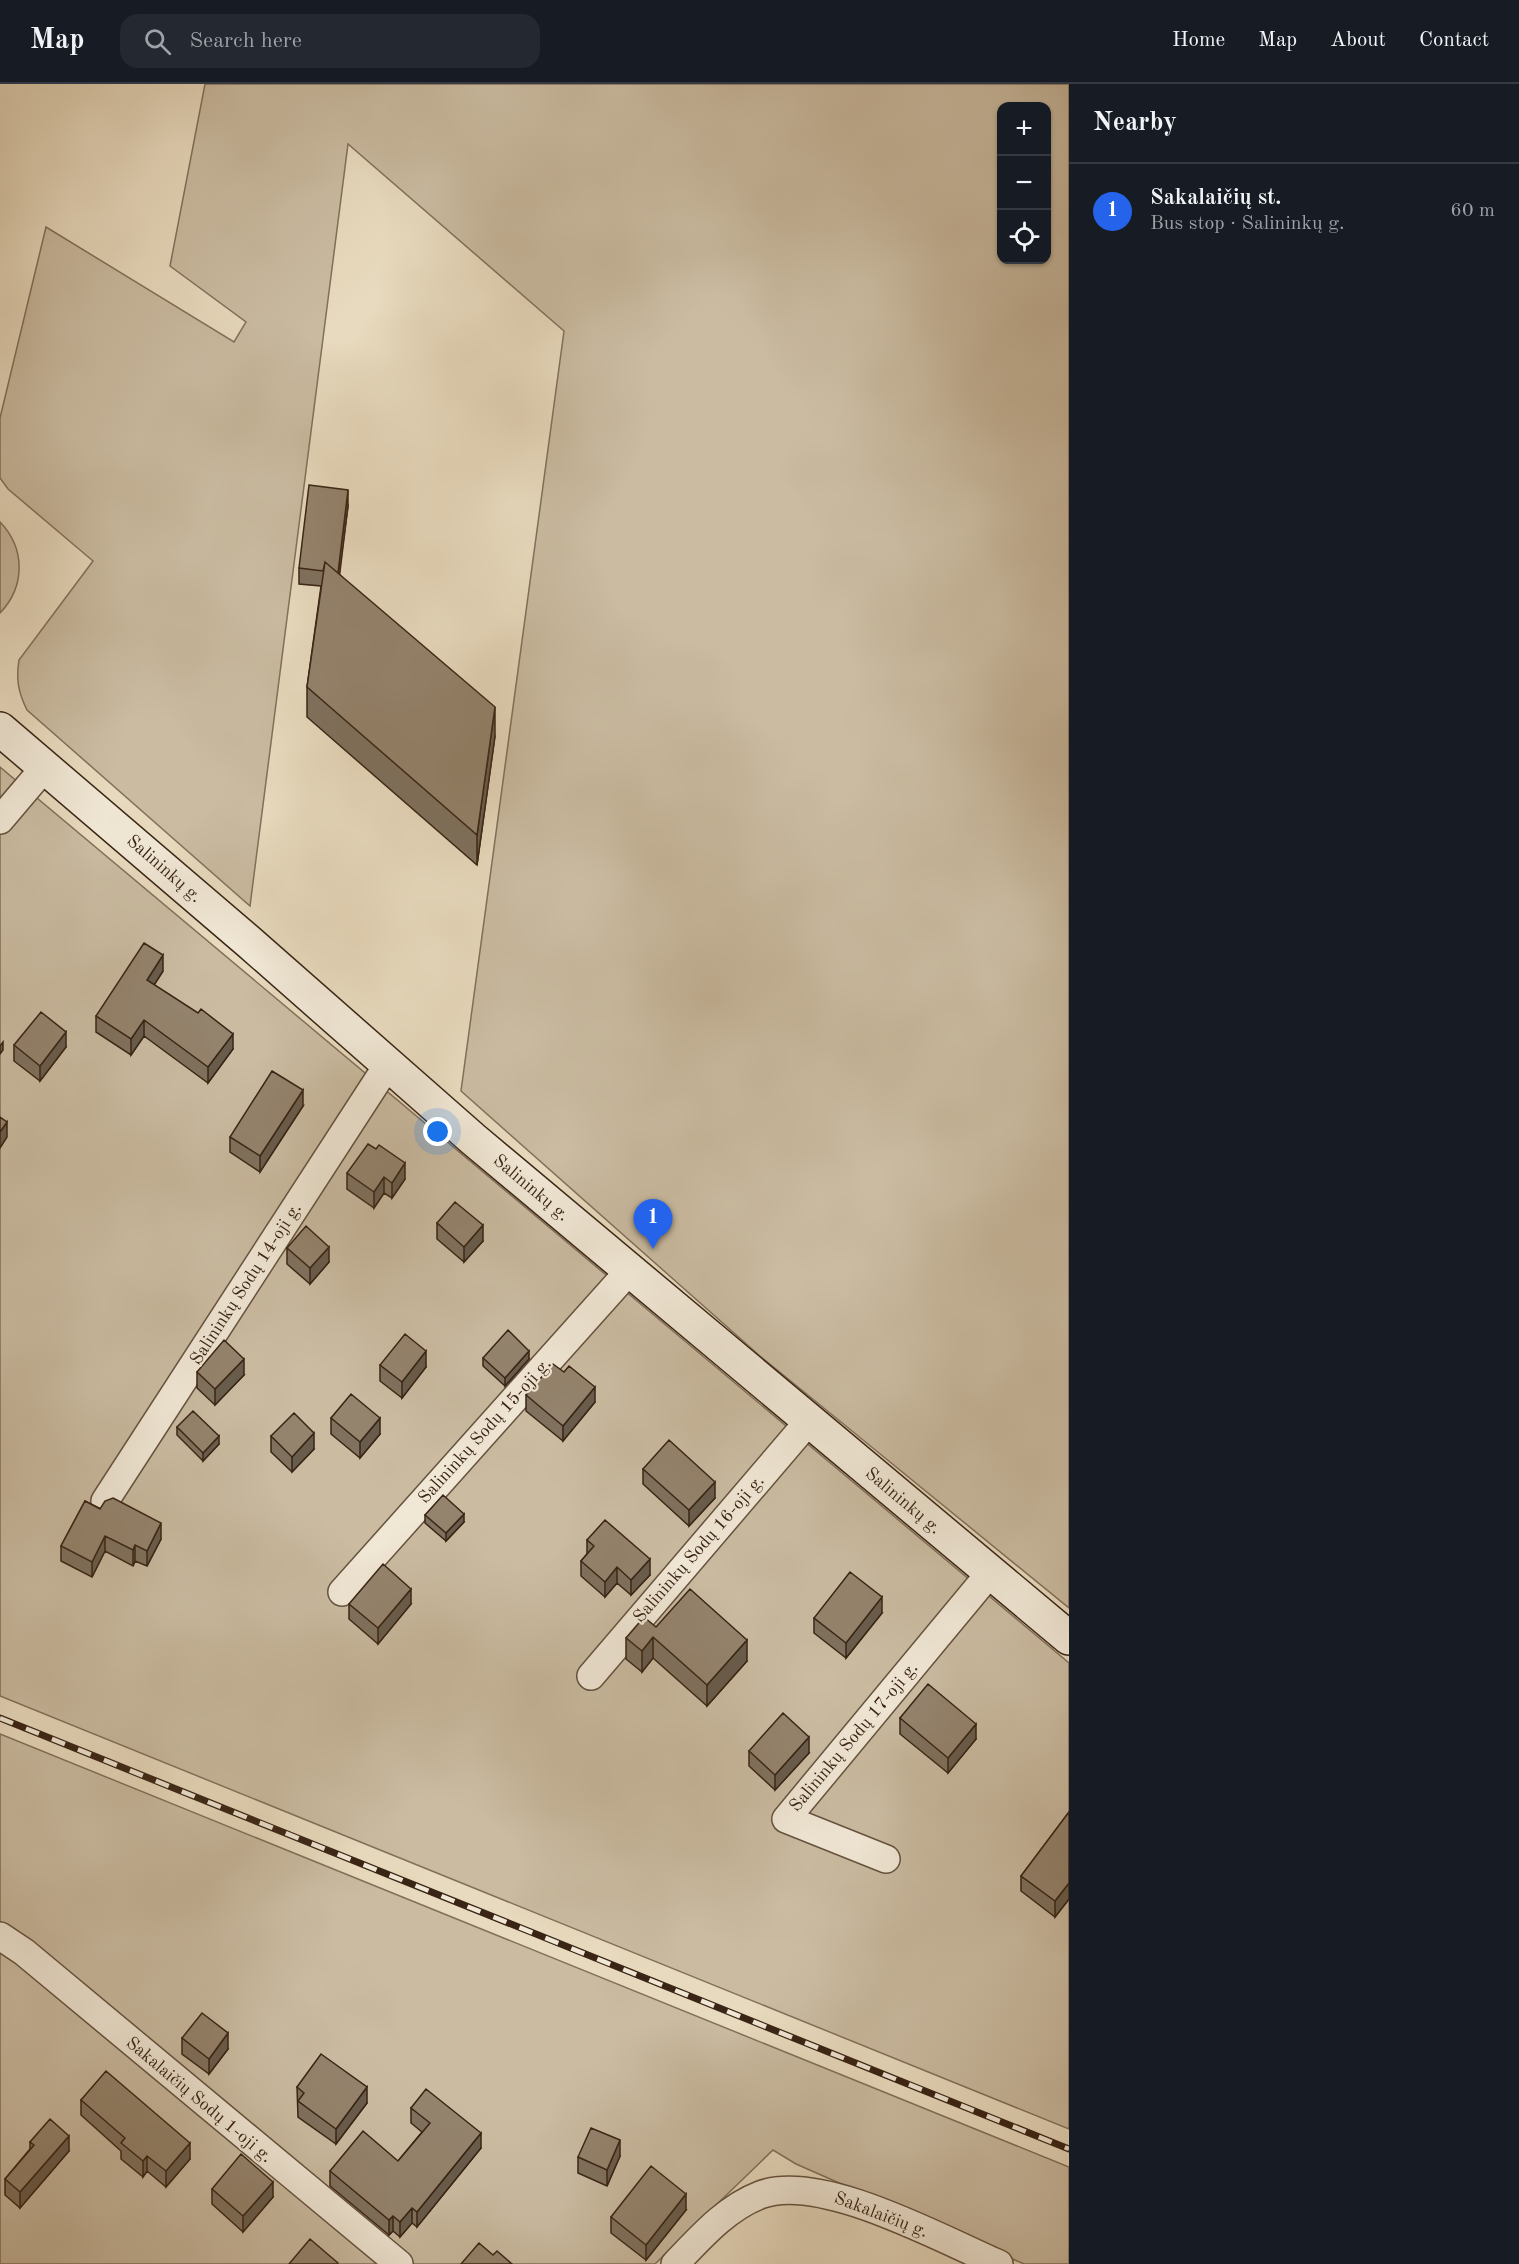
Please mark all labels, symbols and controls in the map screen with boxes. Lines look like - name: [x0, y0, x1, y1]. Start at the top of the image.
- search box: [120, 14, 540, 68]
- icon: search: [141, 25, 174, 58]
- text: Map: [30, 27, 84, 55]
- text: Search here: [189, 30, 302, 52]
- text: Home: [1172, 30, 1225, 51]
- text: Map: [1258, 30, 1297, 51]
- text: About: [1330, 30, 1386, 51]
- text: Contact: [1419, 30, 1489, 51]
- map controls: [997, 102, 1051, 264]
- button: +: [997, 102, 1051, 156]
- text: Nearby: [1093, 110, 1177, 136]
- button: −: [997, 156, 1051, 210]
- text: Sakalaičių st.: [1150, 187, 1281, 209]
- text: 1: [1107, 201, 1118, 221]
- text: 60 m: [1450, 201, 1495, 221]
- button: locate: [997, 210, 1051, 264]
- text: Bus stop · Salininkų g.: [1150, 214, 1345, 234]
- street label: Salininkų g.: [123, 832, 205, 906]
- your location: [423, 1117, 452, 1146]
- street label: Salininkų g.: [490, 1151, 572, 1225]
- street label: Salininkų Sodų 14-oji g.: [187, 1200, 305, 1368]
- pin: 1: [634, 1200, 672, 1249]
- street label: Salininkų Sodų 15-oji g.: [415, 1355, 555, 1507]
- street label: Salininkų g.: [862, 1464, 944, 1538]
- street label: Salininkų Sodų 16-oji g.: [630, 1472, 768, 1626]
- street label: Salininkų Sodų 17-oji g.: [786, 1659, 922, 1815]
- street label: Sakalaičių Sodų 1-oji g.: [122, 2034, 276, 2166]
- street label: Sakalaičių g.: [832, 2189, 930, 2241]

